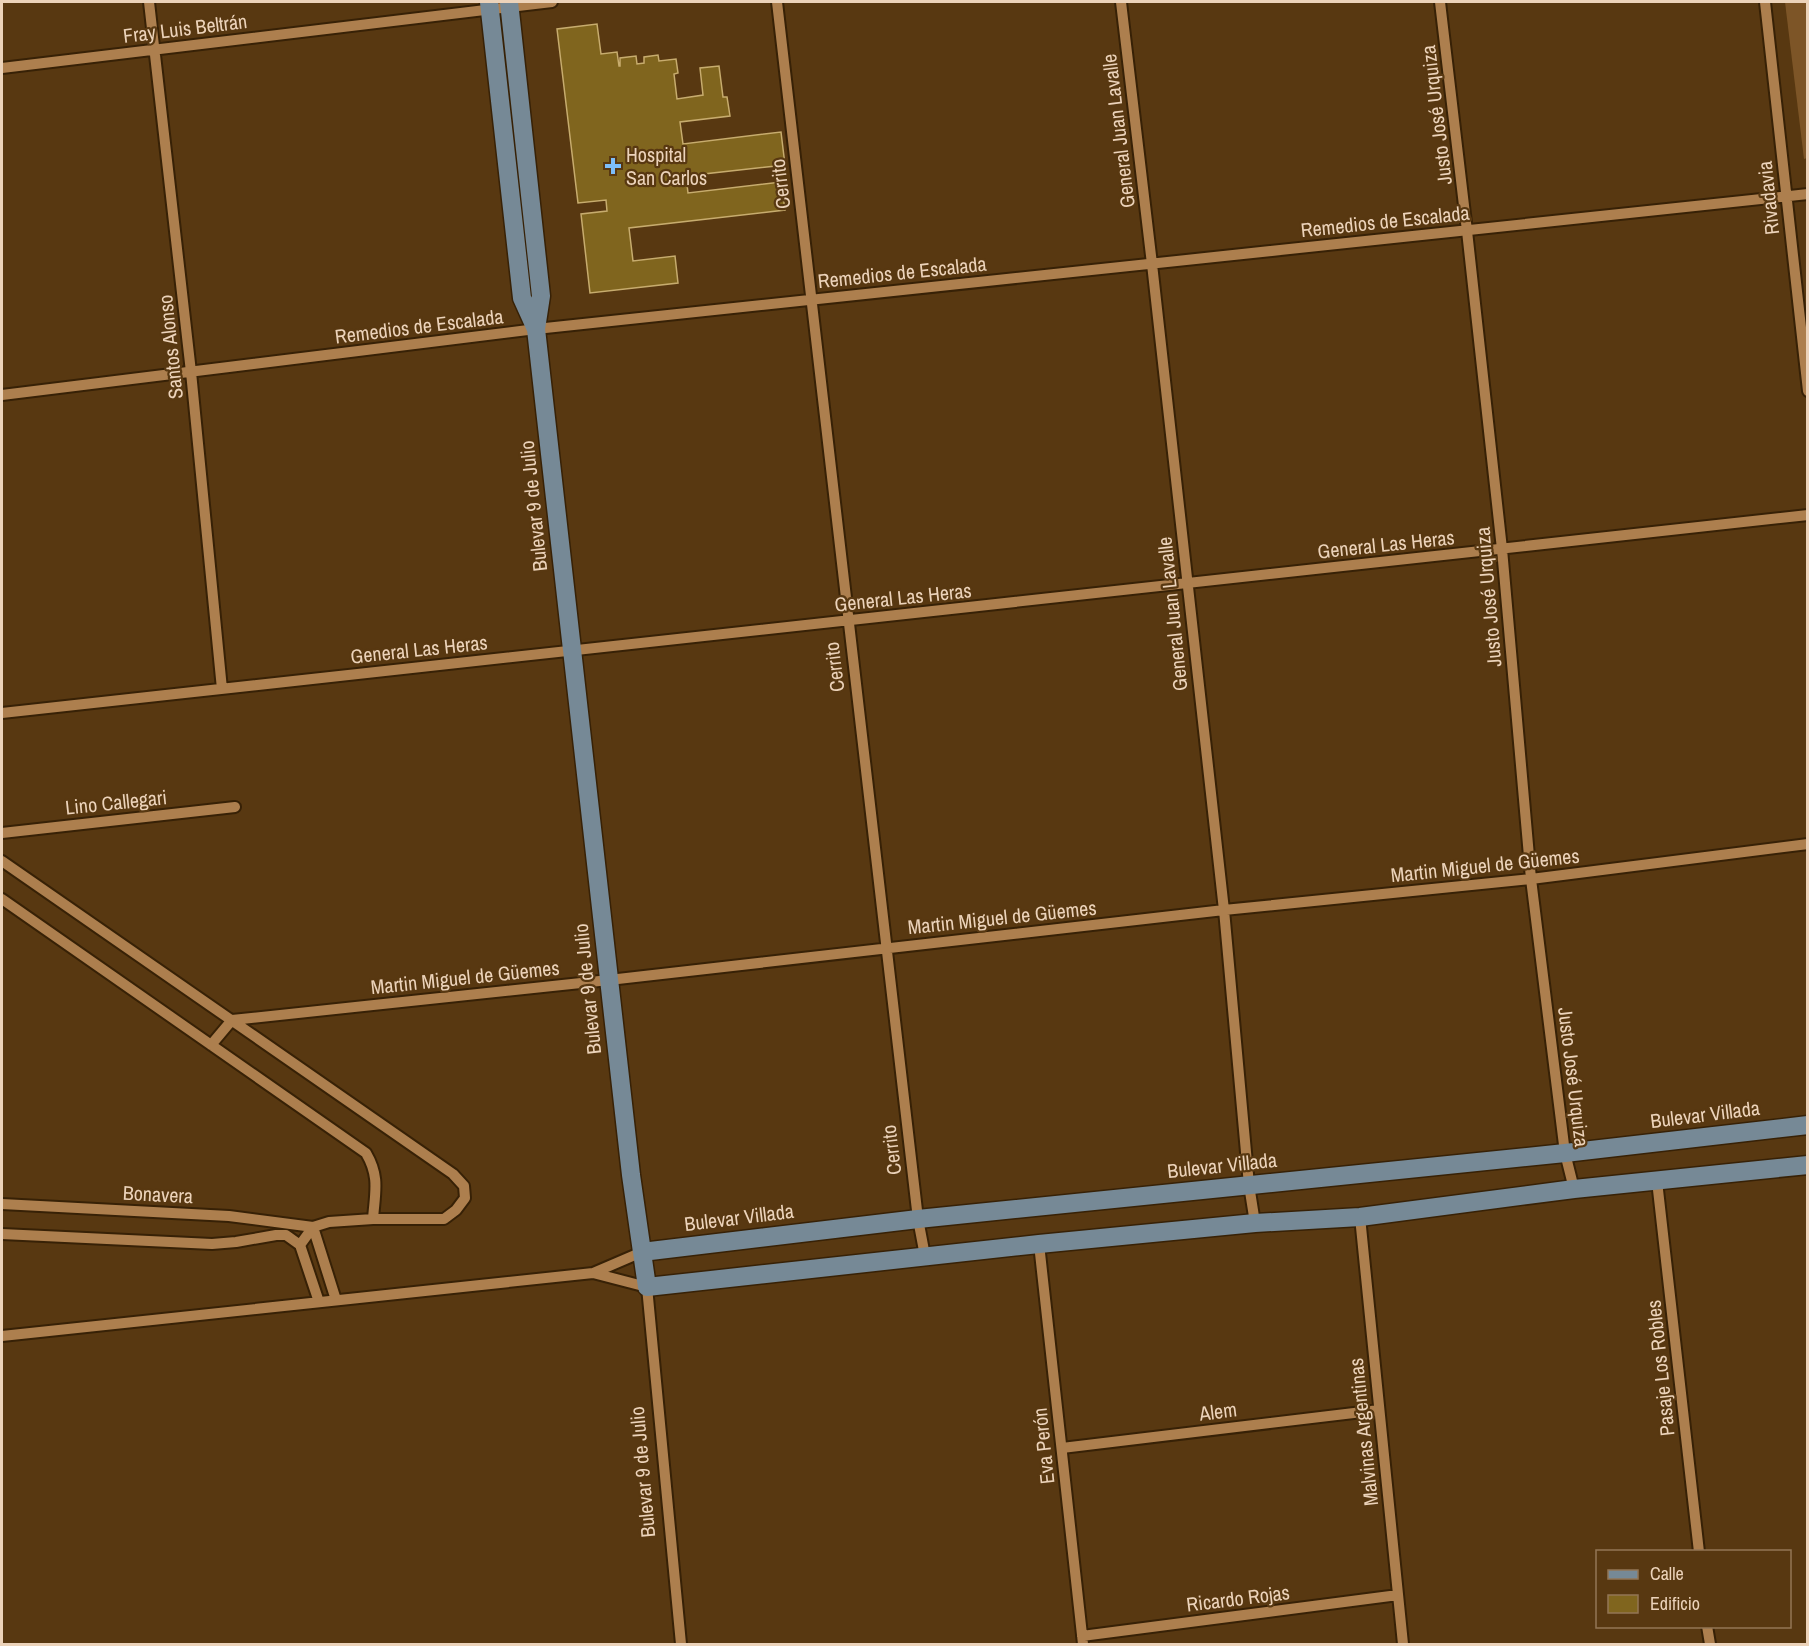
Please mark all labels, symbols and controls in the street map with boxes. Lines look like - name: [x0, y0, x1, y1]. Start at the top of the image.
- street label: Fray Luis Beltrán: [121, 7, 249, 49]
- street label: Justo José Urquiza: [1414, 44, 1458, 186]
- street label: General Juan Lavalle: [1095, 52, 1141, 210]
- place label: Hospital San Carlos: [626, 141, 707, 191]
- marker: Hospital San Carlos: [604, 157, 622, 175]
- street label: Cerrito: [764, 157, 796, 211]
- street label: Rivadavia: [1751, 160, 1785, 236]
- street label: Remedios de Escalada: [1299, 199, 1471, 243]
- street label: Remedios de Escalada: [816, 250, 988, 294]
- street label: Santos Alonso: [151, 293, 189, 401]
- street label: Remedios de Escalada: [333, 302, 505, 350]
- street label: Bulevar 9 de Julio: [513, 439, 553, 573]
- street label: General Las Heras: [1316, 523, 1456, 565]
- street label: Justo José Urquiza: [1468, 526, 1508, 668]
- street label: General Juan Lavalle: [1150, 536, 1194, 692]
- street label: General Las Heras: [833, 576, 973, 618]
- street label: General Las Heras: [349, 628, 489, 670]
- street label: Cerrito: [818, 640, 850, 694]
- street label: Lino Callegari: [64, 783, 168, 821]
- street label: Martin Miguel de Güemes: [1389, 842, 1581, 888]
- street label: Martin Miguel de Güemes: [906, 894, 1098, 940]
- street label: Bulevar 9 de Julio: [567, 922, 607, 1056]
- street label: Martin Miguel de Güemes: [369, 954, 561, 1000]
- street label: Justo José Urquiza: [1552, 1006, 1596, 1148]
- street label: Bulevar Villada: [1649, 1094, 1761, 1134]
- street label: Cerrito: [875, 1123, 907, 1177]
- street label: Bulevar Villada: [1166, 1146, 1278, 1184]
- street label: Bonavera: [122, 1179, 194, 1209]
- street label: Bulevar Villada: [683, 1197, 795, 1237]
- street label: Pasaje Los Robles: [1639, 1299, 1681, 1437]
- street label: Malvinas Argentinas: [1342, 1357, 1384, 1507]
- street label: Alem: [1197, 1395, 1238, 1427]
- street label: Bulevar 9 de Julio: [623, 1405, 661, 1539]
- street label: Eva Perón: [1026, 1407, 1060, 1485]
- legend: [1596, 1550, 1791, 1628]
- text: Calle: [1650, 1561, 1684, 1586]
- street label: Ricardo Rojas: [1185, 1578, 1291, 1618]
- text: Edificio: [1650, 1591, 1700, 1616]

